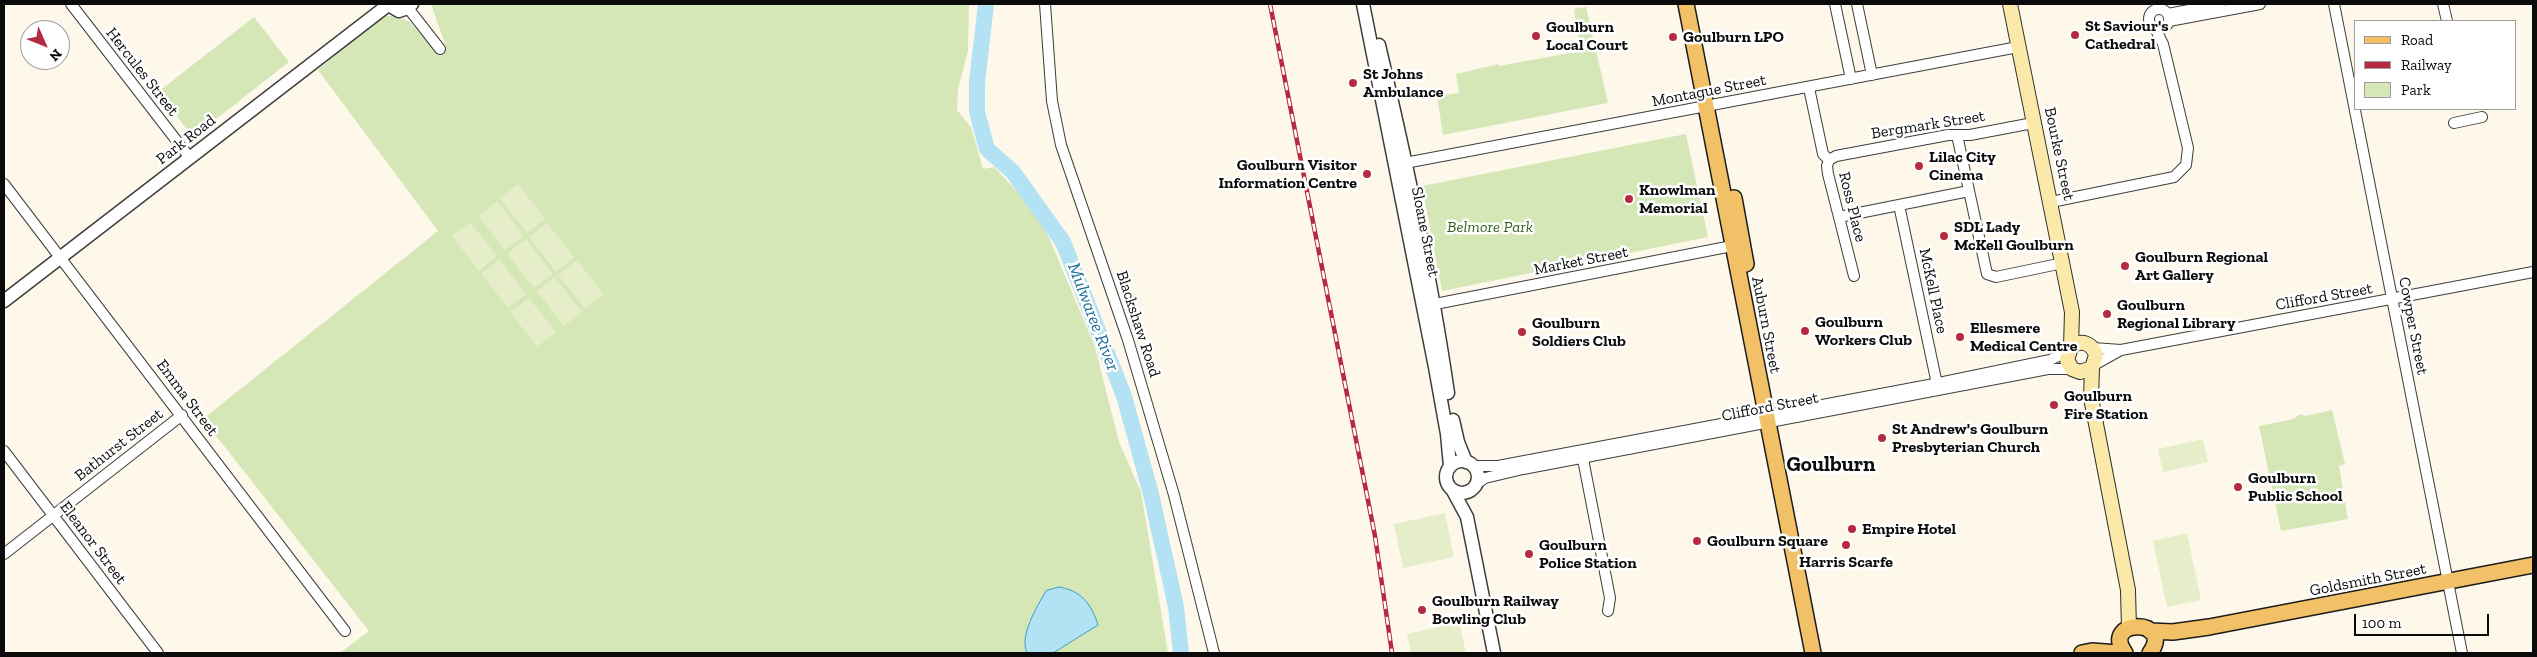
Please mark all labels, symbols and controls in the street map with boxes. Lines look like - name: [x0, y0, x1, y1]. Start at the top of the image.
- place label: St Saviour's Cathedral: [2085, 16, 2169, 54]
- place label: Goulburn Local Court: [1546, 17, 1628, 55]
- north arrow: [20, 20, 70, 70]
- legend: [2354, 20, 2517, 110]
- street label: Hercules Street: [102, 24, 182, 120]
- place label: Goulburn LPO: [1683, 27, 1784, 47]
- marker: St Saviour's Cathedral: [2069, 29, 2081, 41]
- marker: Goulburn Local Court: [1530, 30, 1542, 42]
- marker: Goulburn LPO: [1667, 31, 1679, 43]
- text: Road: [2401, 31, 2433, 49]
- text: N: [46, 45, 65, 65]
- text: Railway: [2401, 56, 2452, 74]
- place label: St Johns Ambulance: [1363, 64, 1444, 102]
- street label: Montague Street: [1650, 71, 1768, 111]
- marker: St Johns Ambulance: [1347, 77, 1359, 89]
- text: Park: [2401, 81, 2431, 99]
- street label: Bourke Street: [2040, 106, 2078, 202]
- street label: Bergmark Street: [1870, 107, 1986, 143]
- street label: Park Road: [153, 111, 219, 169]
- place label: Lilac City Cinema: [1929, 147, 1996, 185]
- place label: Goulburn Visitor Information Centre: [1218, 155, 1357, 193]
- marker: Lilac City Cinema: [1913, 160, 1925, 172]
- marker: Goulburn Visitor Information Centre: [1361, 168, 1373, 180]
- street label: Ross Place: [1834, 170, 1870, 244]
- place label: Knowlman Memorial: [1639, 180, 1716, 218]
- street label: Sloane Street: [1407, 185, 1443, 279]
- marker: Knowlman Memorial: [1623, 193, 1635, 205]
- park label: Belmore Park: [1447, 217, 1533, 237]
- place label: SDL Lady McKell Goulburn: [1954, 217, 2074, 255]
- marker: SDL Lady McKell Goulburn: [1938, 230, 1950, 242]
- street label: Market Street: [1532, 242, 1630, 280]
- street label: McKell Place: [1915, 247, 1951, 335]
- place label: Goulburn Regional Art Gallery: [2135, 247, 2268, 285]
- water label: Mulwaree River: [1062, 260, 1124, 374]
- marker: Goulburn Regional Art Gallery: [2119, 260, 2131, 272]
- street label: Blackshaw Road: [1112, 268, 1164, 380]
- street label: Auburn Street: [1747, 275, 1785, 375]
- street label: Cowper Street: [2394, 275, 2432, 377]
- street label: Clifford Street: [2274, 279, 2374, 315]
- place label: Goulburn Regional Library: [2117, 295, 2235, 333]
- marker: Goulburn Regional Library: [2101, 308, 2113, 320]
- place label: Goulburn Workers Club: [1815, 312, 1912, 350]
- place label: Goulburn Soldiers Club: [1532, 313, 1626, 351]
- place label: Ellesmere Medical Centre: [1970, 318, 2078, 356]
- marker: Goulburn Workers Club: [1799, 325, 1811, 337]
- marker: Goulburn Soldiers Club: [1516, 326, 1528, 338]
- marker: Ellesmere Medical Centre: [1954, 331, 1966, 343]
- street label: Emma Street: [152, 356, 222, 440]
- place label: Goulburn Fire Station: [2064, 386, 2148, 424]
- street label: Clifford Street: [1720, 388, 1820, 426]
- marker: Goulburn Fire Station: [2048, 399, 2060, 411]
- street label: Bathurst Street: [71, 405, 167, 485]
- place label: St Andrew's Goulburn Presbyterian Church: [1892, 419, 2048, 457]
- marker: St Andrew's Goulburn Presbyterian Church: [1876, 432, 1888, 444]
- district label: Goulburn: [1786, 452, 1876, 478]
- place label: Goulburn Public School: [2248, 468, 2343, 506]
- marker: Goulburn Public School: [2232, 481, 2244, 493]
- street label: Eleanor Street: [56, 498, 130, 588]
- place label: Empire Hotel: [1862, 519, 1956, 539]
- marker: Empire Hotel: [1846, 523, 1858, 535]
- place label: Goulburn Square: [1707, 531, 1828, 551]
- place label: Goulburn Police Station: [1539, 535, 1637, 573]
- marker: Goulburn Square: [1691, 535, 1703, 547]
- marker: Harris Scarfe: [1840, 539, 1852, 551]
- marker: Goulburn Police Station: [1523, 548, 1535, 560]
- place label: Harris Scarfe: [1799, 552, 1893, 572]
- street label: Goldsmith Street: [2308, 559, 2428, 601]
- place label: Goulburn Railway Bowling Club: [1432, 591, 1559, 629]
- marker: Goulburn Railway Bowling Club: [1416, 604, 1428, 616]
- scale bar: [2357, 604, 2492, 636]
- text: 100 m: [2362, 614, 2401, 632]

